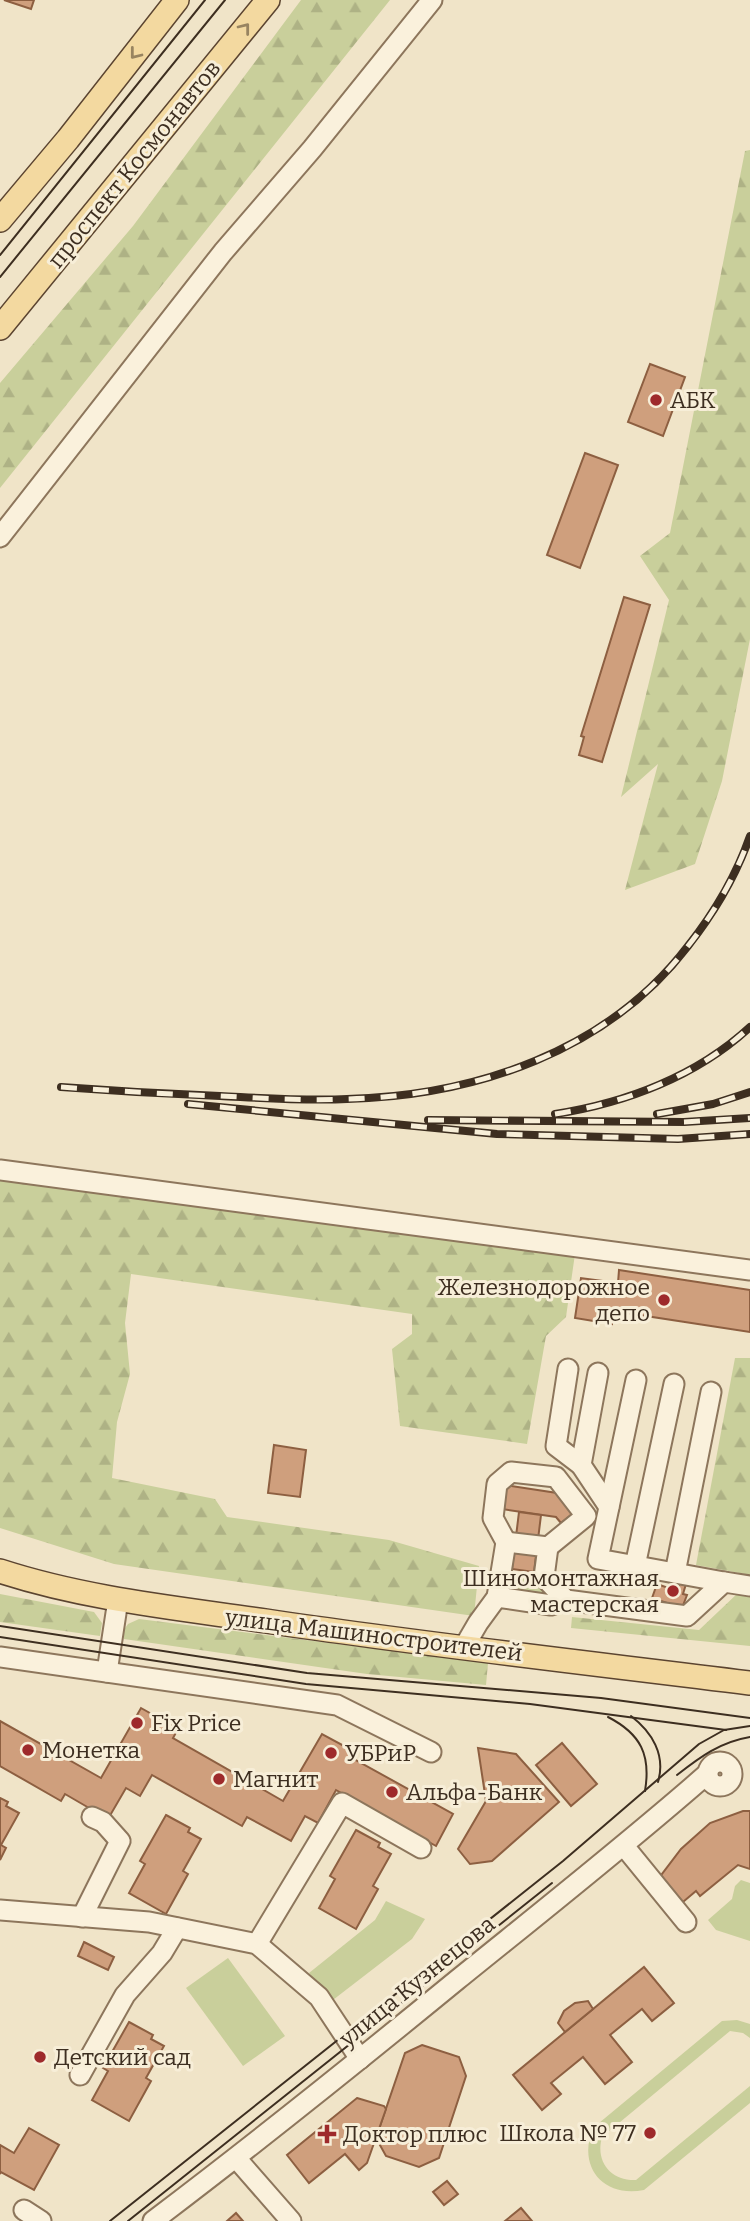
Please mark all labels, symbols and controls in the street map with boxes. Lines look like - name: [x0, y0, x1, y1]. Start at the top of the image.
- one-way arrow: [237, 24, 250, 36]
- one-way arrow: [131, 46, 144, 58]
- street label: проспект Космонавтов: [42, 55, 226, 273]
- place label: АБК: [670, 386, 716, 414]
- marker: АБК: [648, 392, 664, 408]
- place label: Железнодорожное депо: [437, 1273, 650, 1327]
- marker: Железнодорожное депо: [656, 1292, 672, 1308]
- place label: Шиномонтажная мастерская: [463, 1564, 659, 1618]
- marker: Шиномонтажная мастерская: [665, 1583, 681, 1599]
- street label: улица Машиностроителей: [223, 1603, 524, 1667]
- place label: Fix Price: [151, 1709, 241, 1737]
- marker: Fix Price: [129, 1715, 145, 1731]
- place label: Монетка: [42, 1736, 140, 1764]
- place label: УБРиР: [345, 1739, 416, 1767]
- marker: Монетка: [20, 1742, 36, 1758]
- marker: УБРиР: [323, 1745, 339, 1761]
- place label: Магнит: [233, 1765, 319, 1793]
- marker: Магнит: [211, 1771, 227, 1787]
- place label: Альфа-Банк: [406, 1778, 543, 1806]
- marker: Альфа-Банк: [384, 1784, 400, 1800]
- street label: улица Кузнецова: [333, 1909, 501, 2053]
- place label: Детский сад: [54, 2043, 191, 2071]
- marker: Детский сад: [32, 2049, 48, 2065]
- place label: Школа № 77: [499, 2119, 636, 2147]
- place label: Доктор плюс: [343, 2120, 487, 2148]
- marker: Доктор плюс: [317, 2124, 337, 2144]
- marker: Школа № 77: [642, 2125, 658, 2141]

